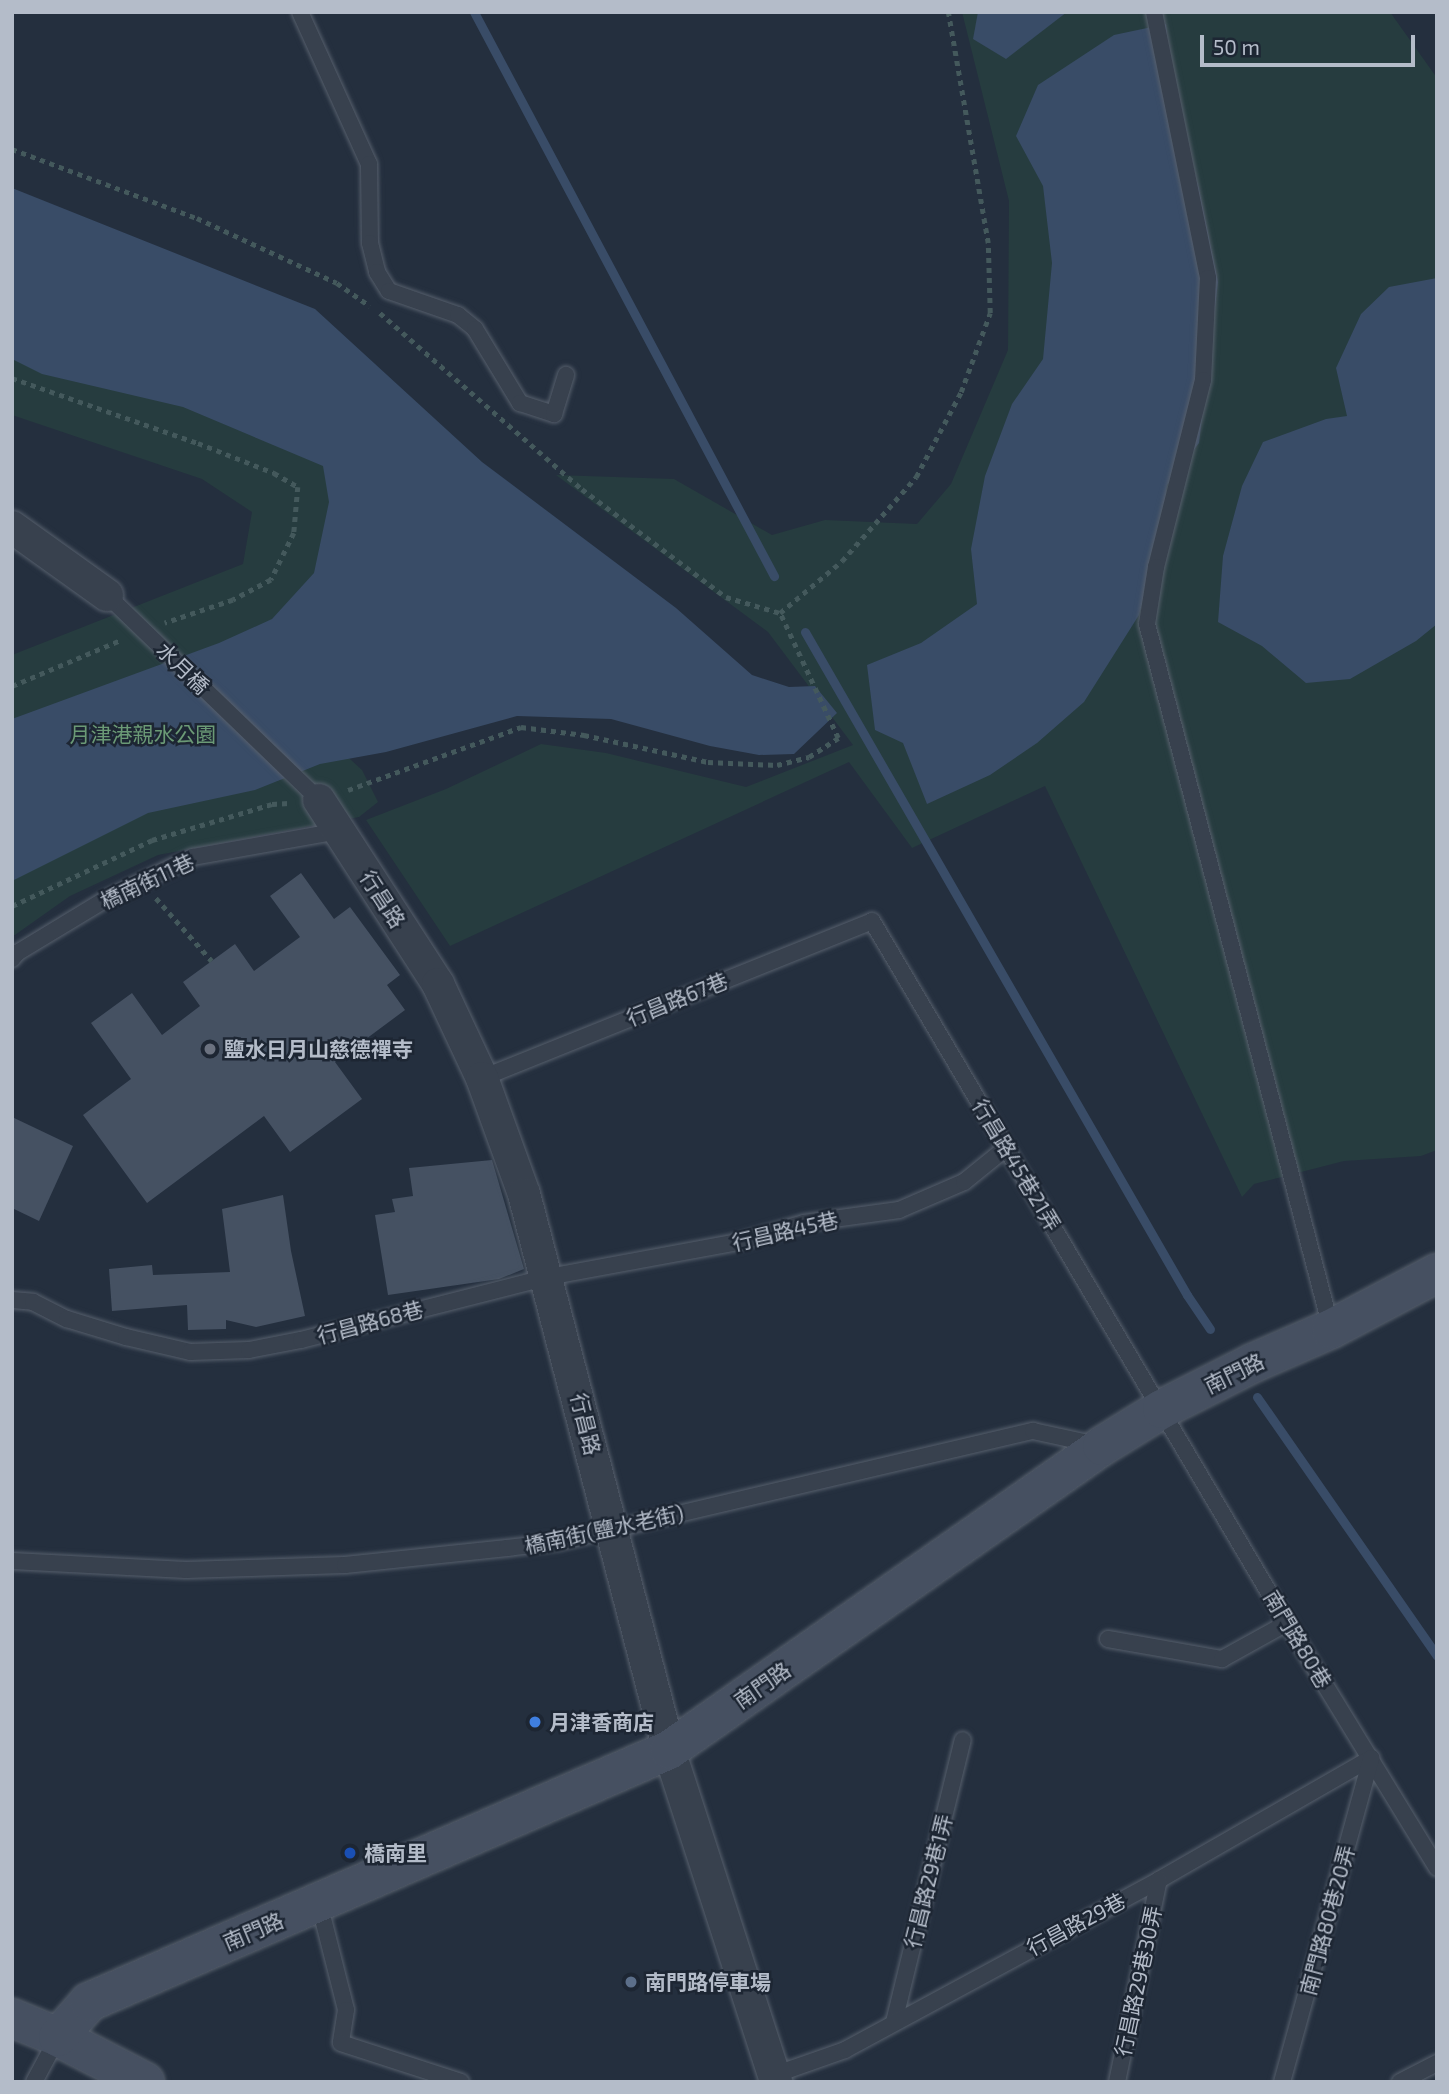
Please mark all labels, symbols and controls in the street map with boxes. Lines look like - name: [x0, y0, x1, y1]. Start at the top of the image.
- scale bar: [1204, 21, 1419, 65]
- text: 50 m: [1213, 34, 1260, 59]
- street label: 水月橋: [152, 637, 214, 699]
- park label: 月津港親水公園: [70, 721, 216, 747]
- street label: 橋南街11巷: [96, 848, 198, 914]
- street label: 行昌路: [355, 866, 411, 932]
- street label: 行昌路67巷: [623, 967, 731, 1031]
- place label: 鹽水日月山慈德禪寺: [224, 1036, 413, 1062]
- marker: 鹽水日月山慈德禪寺: [202, 1041, 218, 1057]
- street label: 行昌路45巷21弄: [968, 1095, 1066, 1235]
- street label: 行昌路45巷: [729, 1207, 841, 1255]
- street label: 行昌路68巷: [314, 1296, 426, 1348]
- street label: 南門路: [1200, 1348, 1268, 1398]
- street label: 行昌路: [566, 1390, 606, 1458]
- street label: 橋南街(鹽水老街): [522, 1500, 686, 1558]
- street label: 南門路80巷: [1259, 1586, 1337, 1692]
- street label: 南門路: [729, 1657, 795, 1713]
- place label: 月津香商店: [549, 1709, 654, 1735]
- marker: 月津香商店: [527, 1714, 543, 1730]
- street label: 行昌路29巷1弄: [899, 1811, 957, 1951]
- place label: 橋南里: [364, 1840, 427, 1866]
- street label: 南門路80巷20弄: [1295, 1842, 1359, 1998]
- marker: 橋南里: [342, 1845, 358, 1861]
- street label: 行昌路29巷: [1022, 1888, 1130, 1960]
- street label: 行昌路29巷30弄: [1110, 1903, 1166, 2059]
- street label: 南門路: [219, 1907, 287, 1955]
- place label: 南門路停車場: [645, 1969, 771, 1995]
- marker: 南門路停車場: [623, 1974, 639, 1990]

